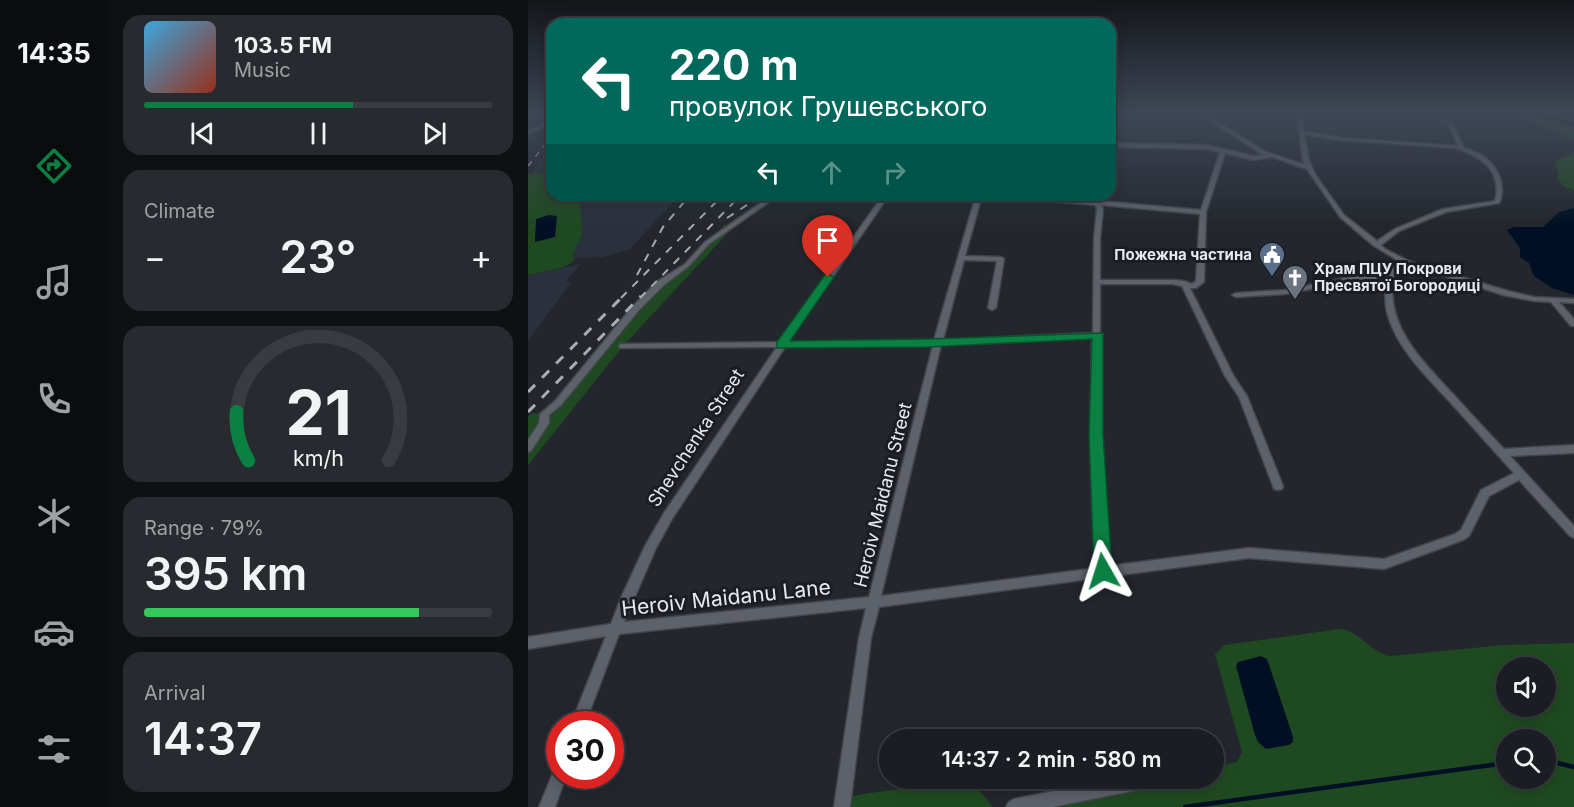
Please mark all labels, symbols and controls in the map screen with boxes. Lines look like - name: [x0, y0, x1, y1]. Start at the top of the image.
- text: 103.5 FM: [234, 32, 332, 58]
- text: 14:35: [17, 37, 91, 70]
- text: 220 m: [669, 39, 799, 90]
- icon: left: [570, 42, 648, 120]
- text: Music: [234, 58, 291, 82]
- text: провулок Грушевського: [669, 90, 987, 123]
- icon: previous: [186, 117, 219, 150]
- icon: pause: [302, 117, 335, 150]
- icon: next: [418, 117, 451, 150]
- icon: directions: [33, 145, 75, 187]
- icon: left: [752, 156, 785, 189]
- icon: ahead: [815, 156, 848, 189]
- icon: right: [878, 156, 911, 189]
- text: Climate: [144, 199, 215, 223]
- pin: [802, 215, 853, 277]
- icon: arrive: [811, 224, 844, 257]
- text: 23°: [280, 229, 356, 284]
- text: −: [144, 237, 166, 277]
- text: +: [470, 237, 492, 277]
- public building icon: Пожежна частина: [1257, 240, 1287, 278]
- place label: Пожежна частина: [1114, 245, 1252, 264]
- place label: Храм ПЦУ Покрови Пресвятої Богородиці: [1314, 259, 1480, 295]
- icon: music: [33, 261, 75, 303]
- church icon: Храм ПЦУ Покрови Пресвятої Богородиці: [1280, 263, 1310, 301]
- street label: Shevchenka Street: [643, 365, 748, 511]
- text: 21: [285, 375, 351, 450]
- icon: phone: [33, 378, 75, 420]
- street label: Heroiv Maidanu Street: [849, 400, 916, 589]
- text: km/h: [293, 445, 343, 471]
- icon: climate: [33, 495, 75, 537]
- text: Range · 79%: [144, 516, 264, 540]
- position arrow: [1071, 539, 1135, 603]
- text: 395 km: [144, 546, 307, 601]
- street label: Heroiv Maidanu Lane: [620, 574, 832, 621]
- icon: car: [33, 611, 75, 653]
- map controls: [1496, 657, 1556, 789]
- button: sound: [1496, 657, 1556, 717]
- text: Arrival: [144, 681, 206, 705]
- text: 14:37: [144, 711, 262, 766]
- speed limit sign: 30: [546, 711, 624, 789]
- icon: filters: [33, 728, 75, 770]
- button: search: [1496, 729, 1556, 789]
- text: 14:37 · 2 min · 580 m: [942, 746, 1161, 772]

